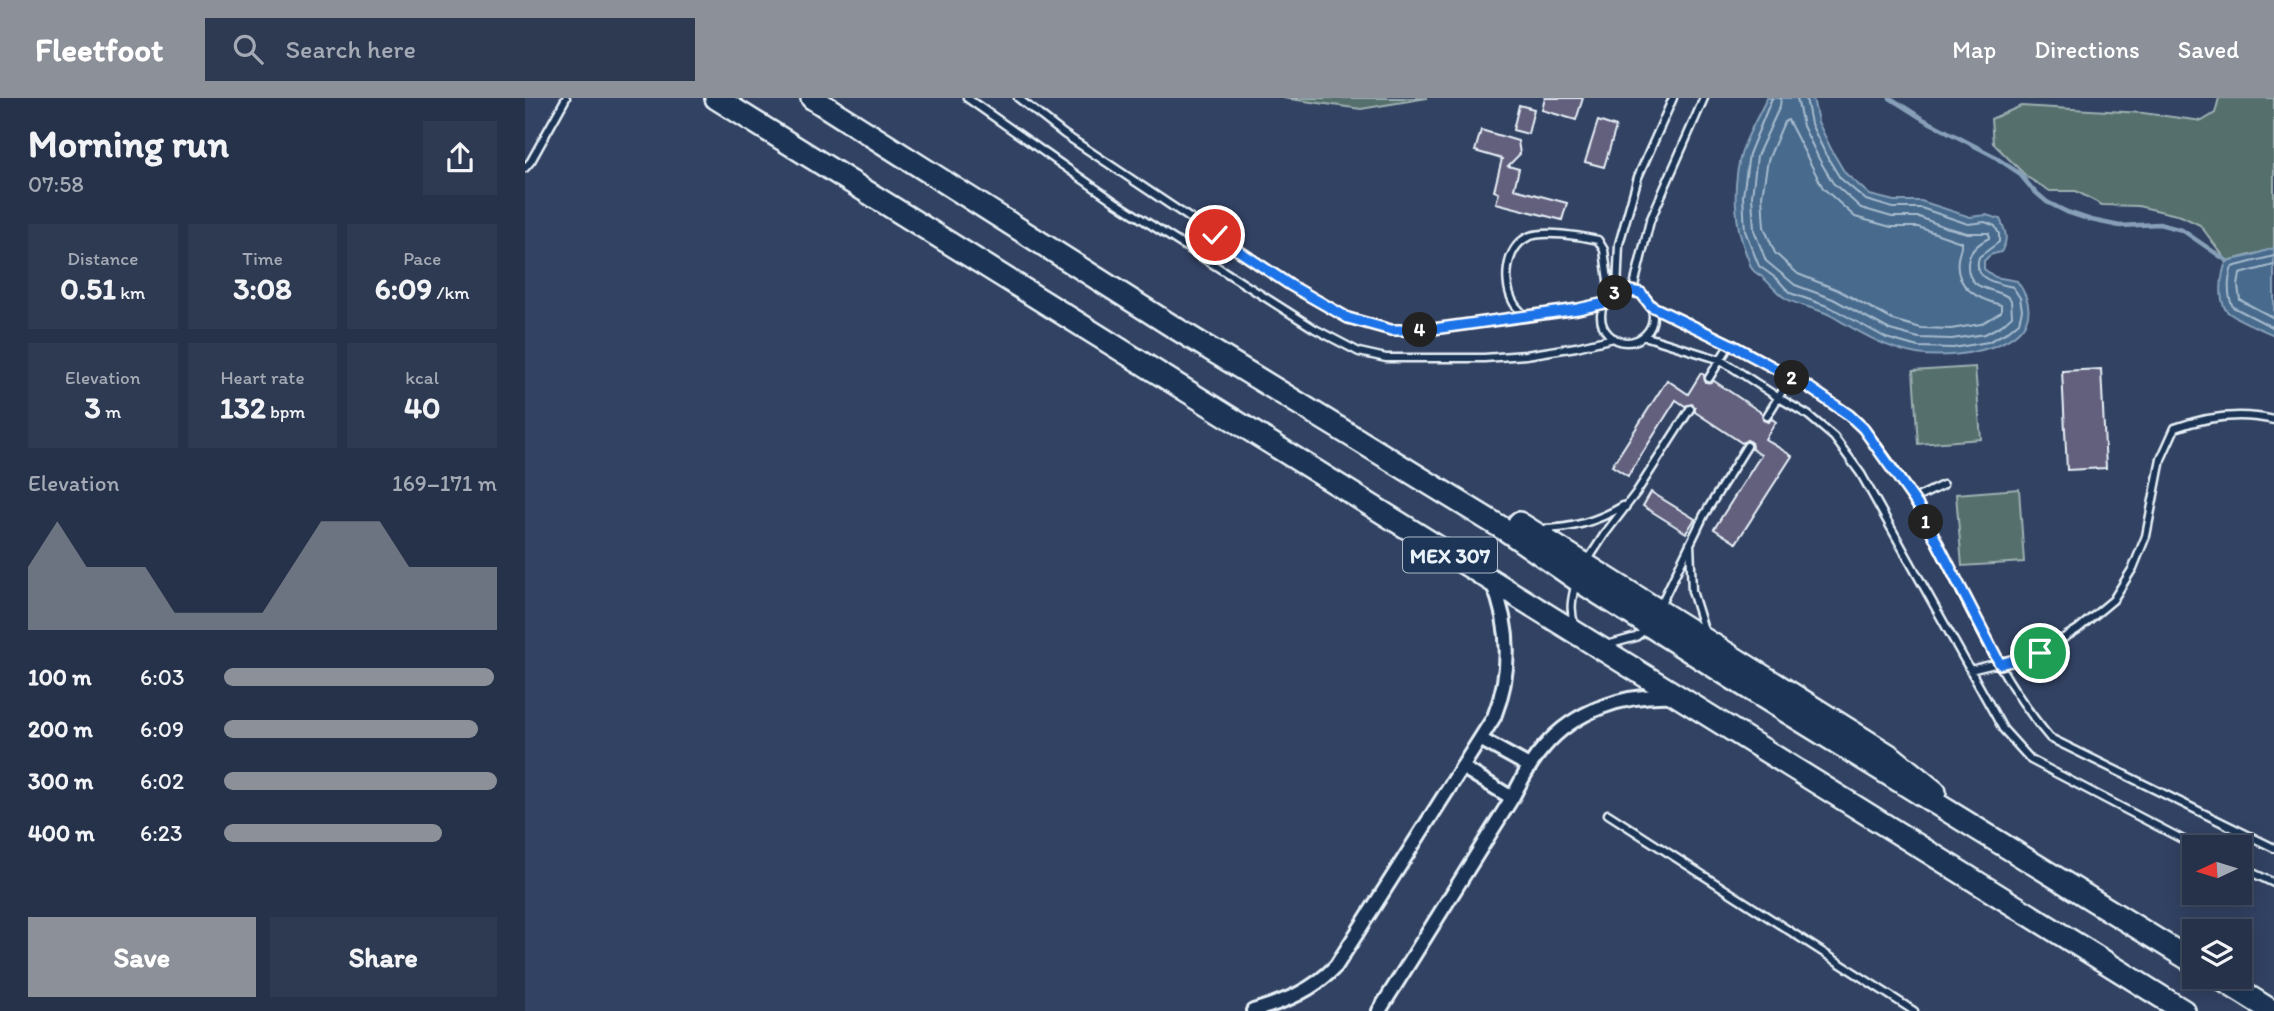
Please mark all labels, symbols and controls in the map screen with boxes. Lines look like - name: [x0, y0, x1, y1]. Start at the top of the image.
- search box: [205, 18, 695, 81]
- text: Fleetfoot: [35, 30, 163, 69]
- icon: search: [229, 30, 267, 68]
- text: Search here: [285, 33, 416, 65]
- text: Map: [1952, 35, 1996, 64]
- text: Directions: [2034, 35, 2140, 64]
- text: Saved: [2178, 35, 2239, 64]
- text: Morning run: [28, 121, 229, 167]
- button: share: [423, 121, 497, 195]
- text: 07:58: [28, 170, 84, 198]
- pin: [1185, 205, 1245, 265]
- icon: check: [1196, 216, 1234, 254]
- text: Distance: [67, 247, 138, 270]
- text: Time: [242, 247, 283, 270]
- text: Pace: [403, 247, 441, 270]
- text: 0.51: [60, 270, 116, 307]
- text: 3:08: [233, 270, 292, 307]
- text: 6:09: [375, 270, 432, 307]
- pin: 3: [1597, 276, 1633, 310]
- text: km: [116, 281, 145, 304]
- text: /km: [432, 281, 470, 304]
- text: 3: [1609, 281, 1620, 304]
- pin: 4: [1403, 313, 1437, 348]
- text: 4: [1414, 318, 1425, 341]
- pin: 2: [1775, 360, 1809, 396]
- text: Elevation: [65, 366, 141, 389]
- text: Heart rate: [220, 366, 305, 389]
- text: kcal: [405, 366, 439, 389]
- text: 2: [1787, 366, 1797, 389]
- text: 3: [85, 389, 101, 426]
- text: 132: [220, 389, 266, 426]
- text: 40: [404, 389, 440, 426]
- text: m: [101, 400, 121, 423]
- text: bpm: [266, 400, 305, 423]
- text: Elevation: [28, 469, 119, 497]
- text: 169–171 m: [392, 469, 497, 497]
- pin: 1: [1909, 504, 1943, 540]
- text: 1: [1921, 510, 1930, 533]
- road number: MEX 307: [1403, 538, 1497, 573]
- pin: [2010, 623, 2070, 683]
- icon: arrive: [2021, 634, 2059, 672]
- text: 100 m: [28, 663, 92, 691]
- text: 6:03: [140, 663, 185, 691]
- text: 200 m: [28, 715, 93, 743]
- text: 6:09: [140, 715, 184, 743]
- text: 300 m: [28, 767, 93, 795]
- text: 6:02: [140, 767, 184, 795]
- text: 400 m: [28, 819, 95, 847]
- text: 6:23: [140, 819, 182, 847]
- north arrow: [2182, 835, 2252, 905]
- map controls: [2182, 835, 2252, 989]
- button: Save: [28, 917, 256, 997]
- button: Share: [270, 917, 497, 997]
- button: layers: [2182, 919, 2252, 989]

